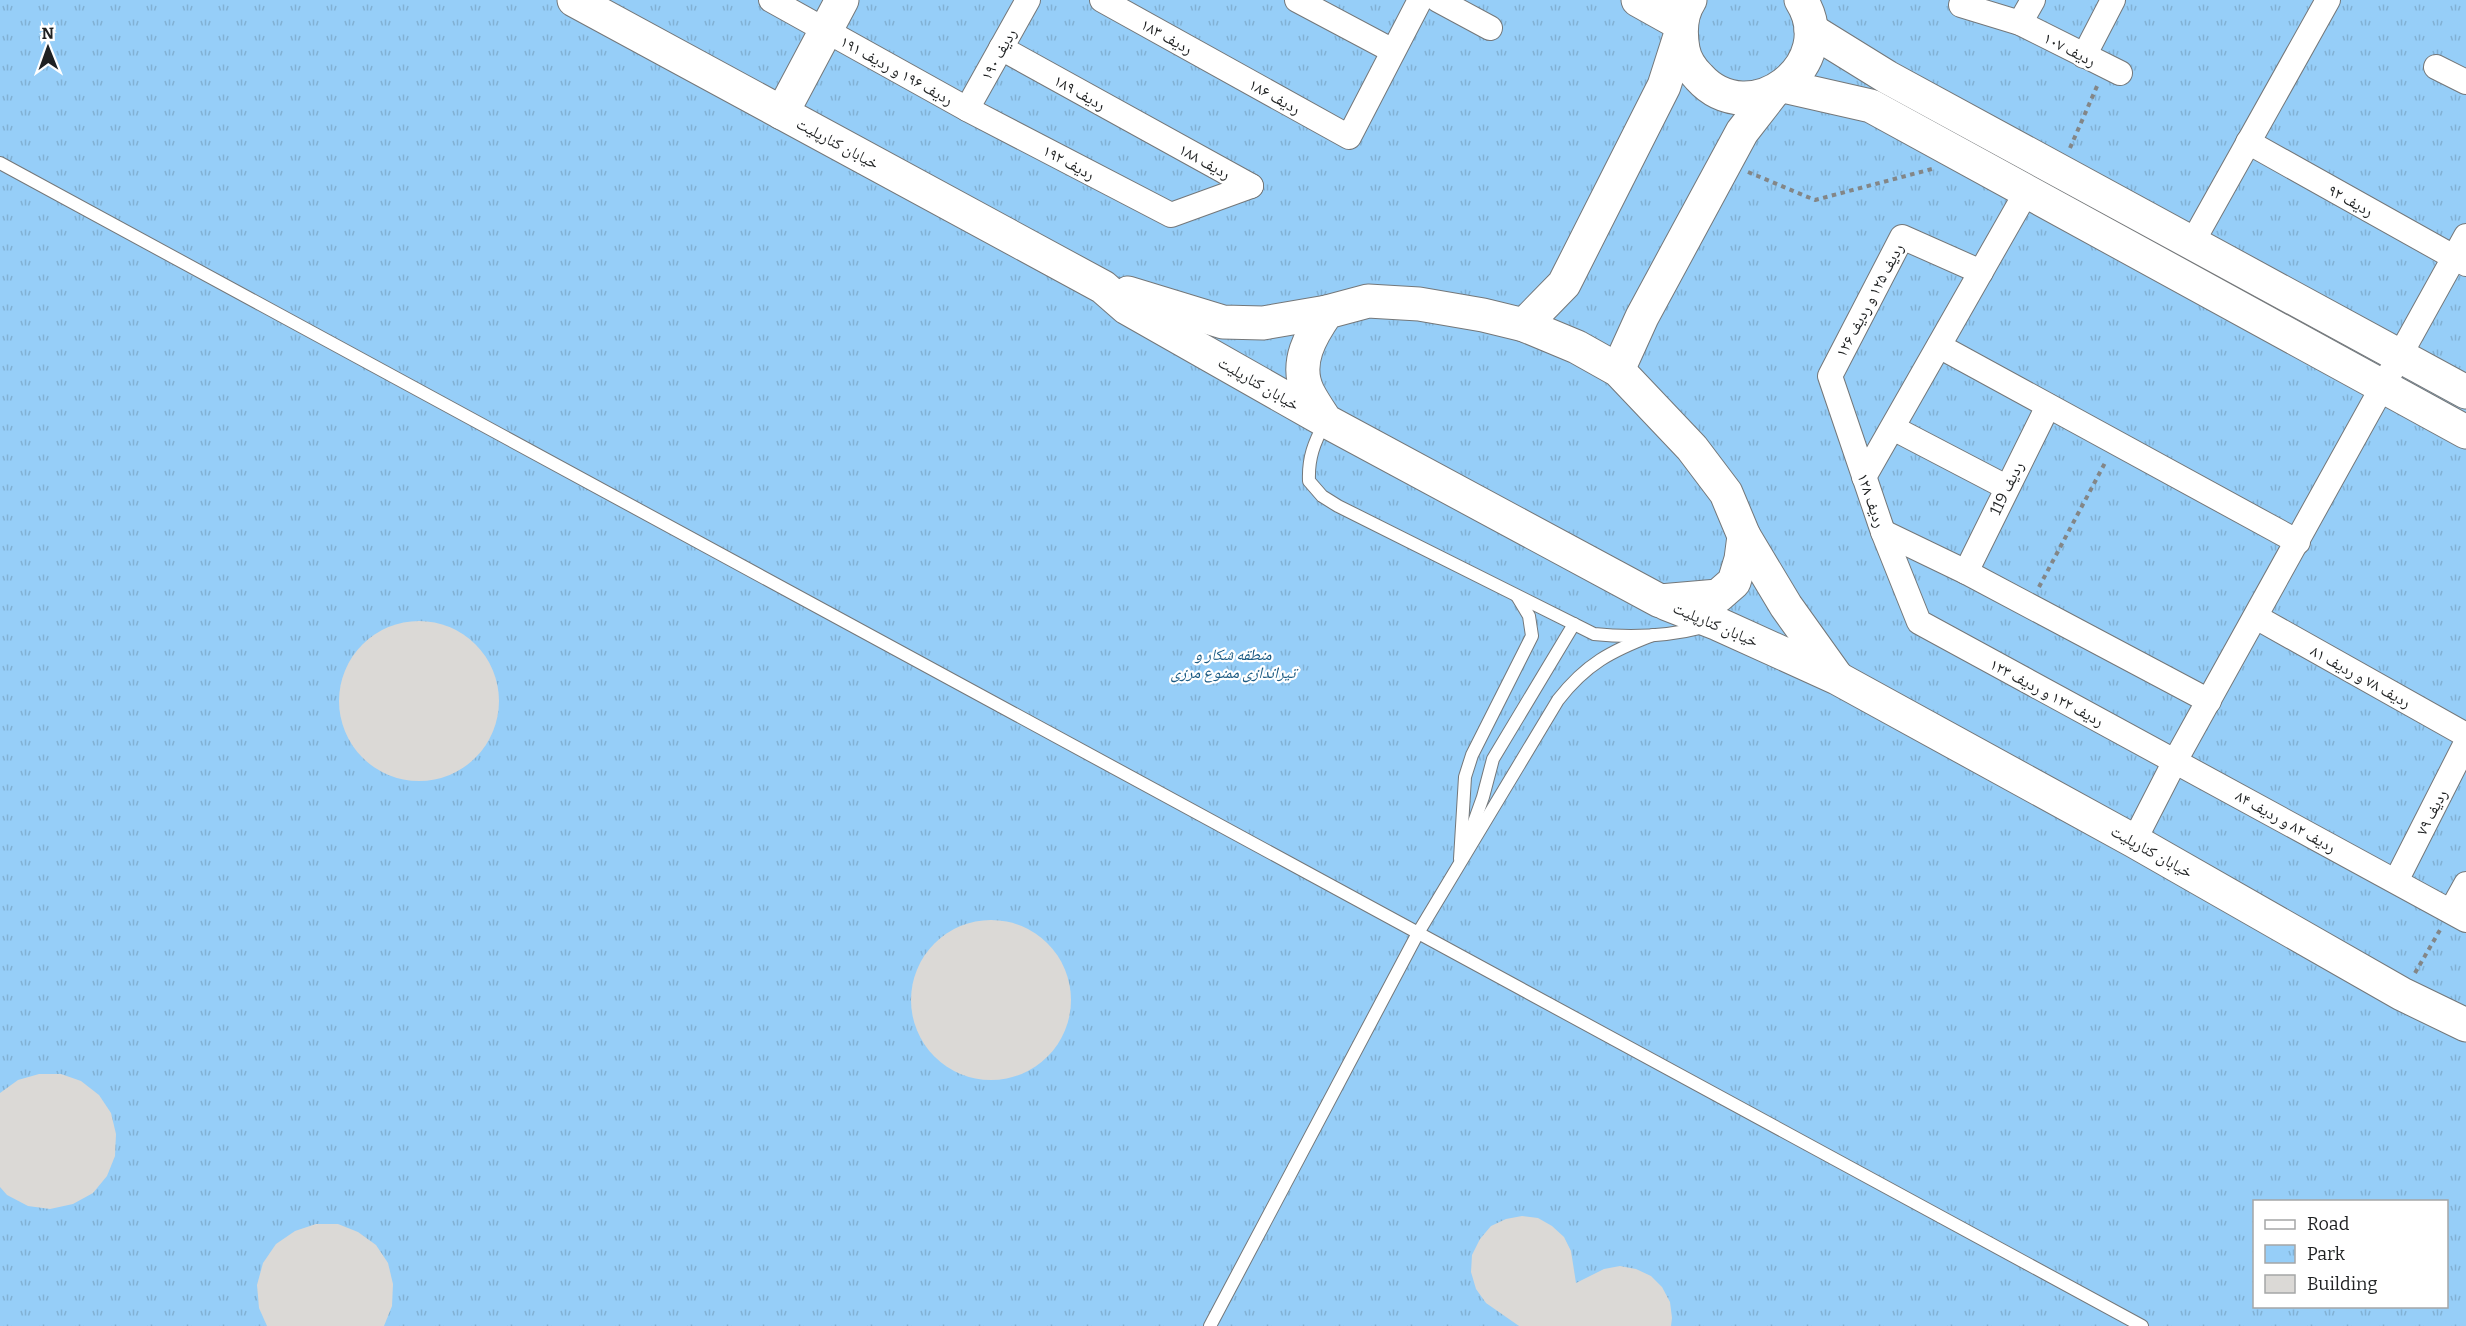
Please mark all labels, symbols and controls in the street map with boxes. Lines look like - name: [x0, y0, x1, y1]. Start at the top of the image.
- street label: ردیف ۱۸۳: [1138, 15, 1196, 58]
- north arrow: [18, 18, 78, 78]
- text: N: [41, 24, 54, 43]
- street label: ردیف ۱۹۰: [977, 25, 1020, 83]
- street label: ردیف ۱۰۷: [2040, 28, 2099, 71]
- street label: ردیف ۱۹۶ و ردیف ۱۹۱: [837, 32, 957, 109]
- street label: ردیف ۱۸۹: [1051, 71, 1109, 114]
- street label: ردیف ۱۸۶: [1246, 75, 1304, 118]
- street label: خیابان کنارپلیت: [793, 114, 882, 174]
- street label: ردیف ۱۸۸: [1176, 140, 1234, 183]
- street label: ردیف ۱۹۲: [1040, 141, 1098, 184]
- street label: ردیف ۹۲: [2325, 180, 2377, 221]
- street label: ردیف ۱۲۵ و ردیف ۱۲۶: [1831, 240, 1907, 360]
- street label: خیابان کنارپلیت: [1214, 353, 1303, 415]
- street label: ردیف 119: [1985, 458, 2027, 518]
- street label: ردیف ۱۲۸: [1853, 471, 1890, 530]
- street label: خیابان کنارپلیت: [1670, 598, 1761, 652]
- street label: ردیف ۷۸ و ردیف ۸۱: [2307, 641, 2414, 712]
- park label: منطقه شکار و تیراندازی ممنوع مرزی: [1170, 645, 1299, 683]
- street label: ردیف ۱۲۲ و ردیف ۱۲۳: [1987, 654, 2107, 730]
- street label: ردیف ۸۲ و ردیف ۸۴: [2232, 786, 2339, 857]
- street label: ردیف ۷۹: [2412, 786, 2451, 838]
- street label: خیابان کنارپلیت: [2107, 821, 2196, 883]
- legend: [2253, 1200, 2448, 1308]
- text: Road: [2307, 1213, 2350, 1235]
- text: Park: [2307, 1243, 2346, 1265]
- text: Building: [2307, 1273, 2378, 1295]

